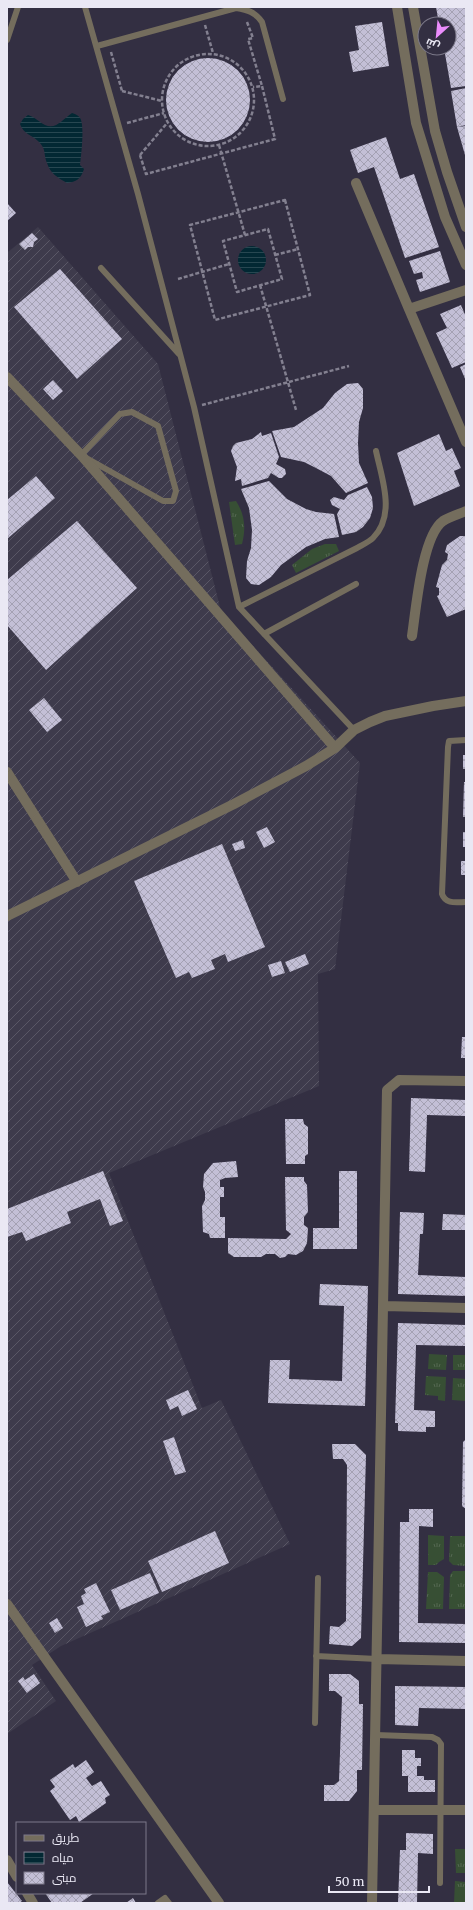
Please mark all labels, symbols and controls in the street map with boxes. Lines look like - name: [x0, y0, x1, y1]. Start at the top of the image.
- north arrow: [417, 16, 457, 56]
- text: ش: [423, 35, 442, 54]
- legend: [16, 1822, 146, 1894]
- text: طريق: [52, 1830, 80, 1845]
- text: مياه: [52, 1850, 74, 1865]
- scale bar: [329, 1868, 429, 1894]
- text: مبنى: [52, 1870, 77, 1885]
- text: 50 m: [335, 1874, 364, 1889]

